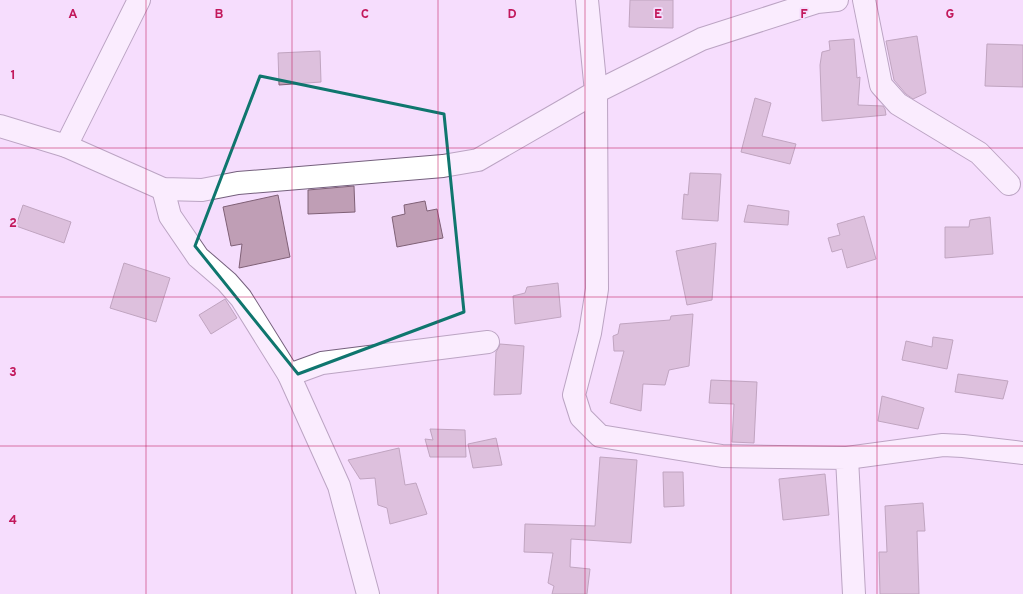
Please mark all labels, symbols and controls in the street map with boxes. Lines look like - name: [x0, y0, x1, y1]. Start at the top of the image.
- text: A: [68, 7, 78, 23]
- text: B: [215, 7, 224, 23]
- text: C: [361, 7, 369, 23]
- text: D: [507, 7, 517, 23]
- text: E: [654, 7, 662, 23]
- text: F: [800, 7, 808, 23]
- text: G: [946, 7, 955, 23]
- text: 1: [10, 68, 16, 84]
- text: 2: [9, 216, 17, 232]
- text: 3: [9, 365, 17, 381]
- text: 4: [9, 513, 17, 529]

